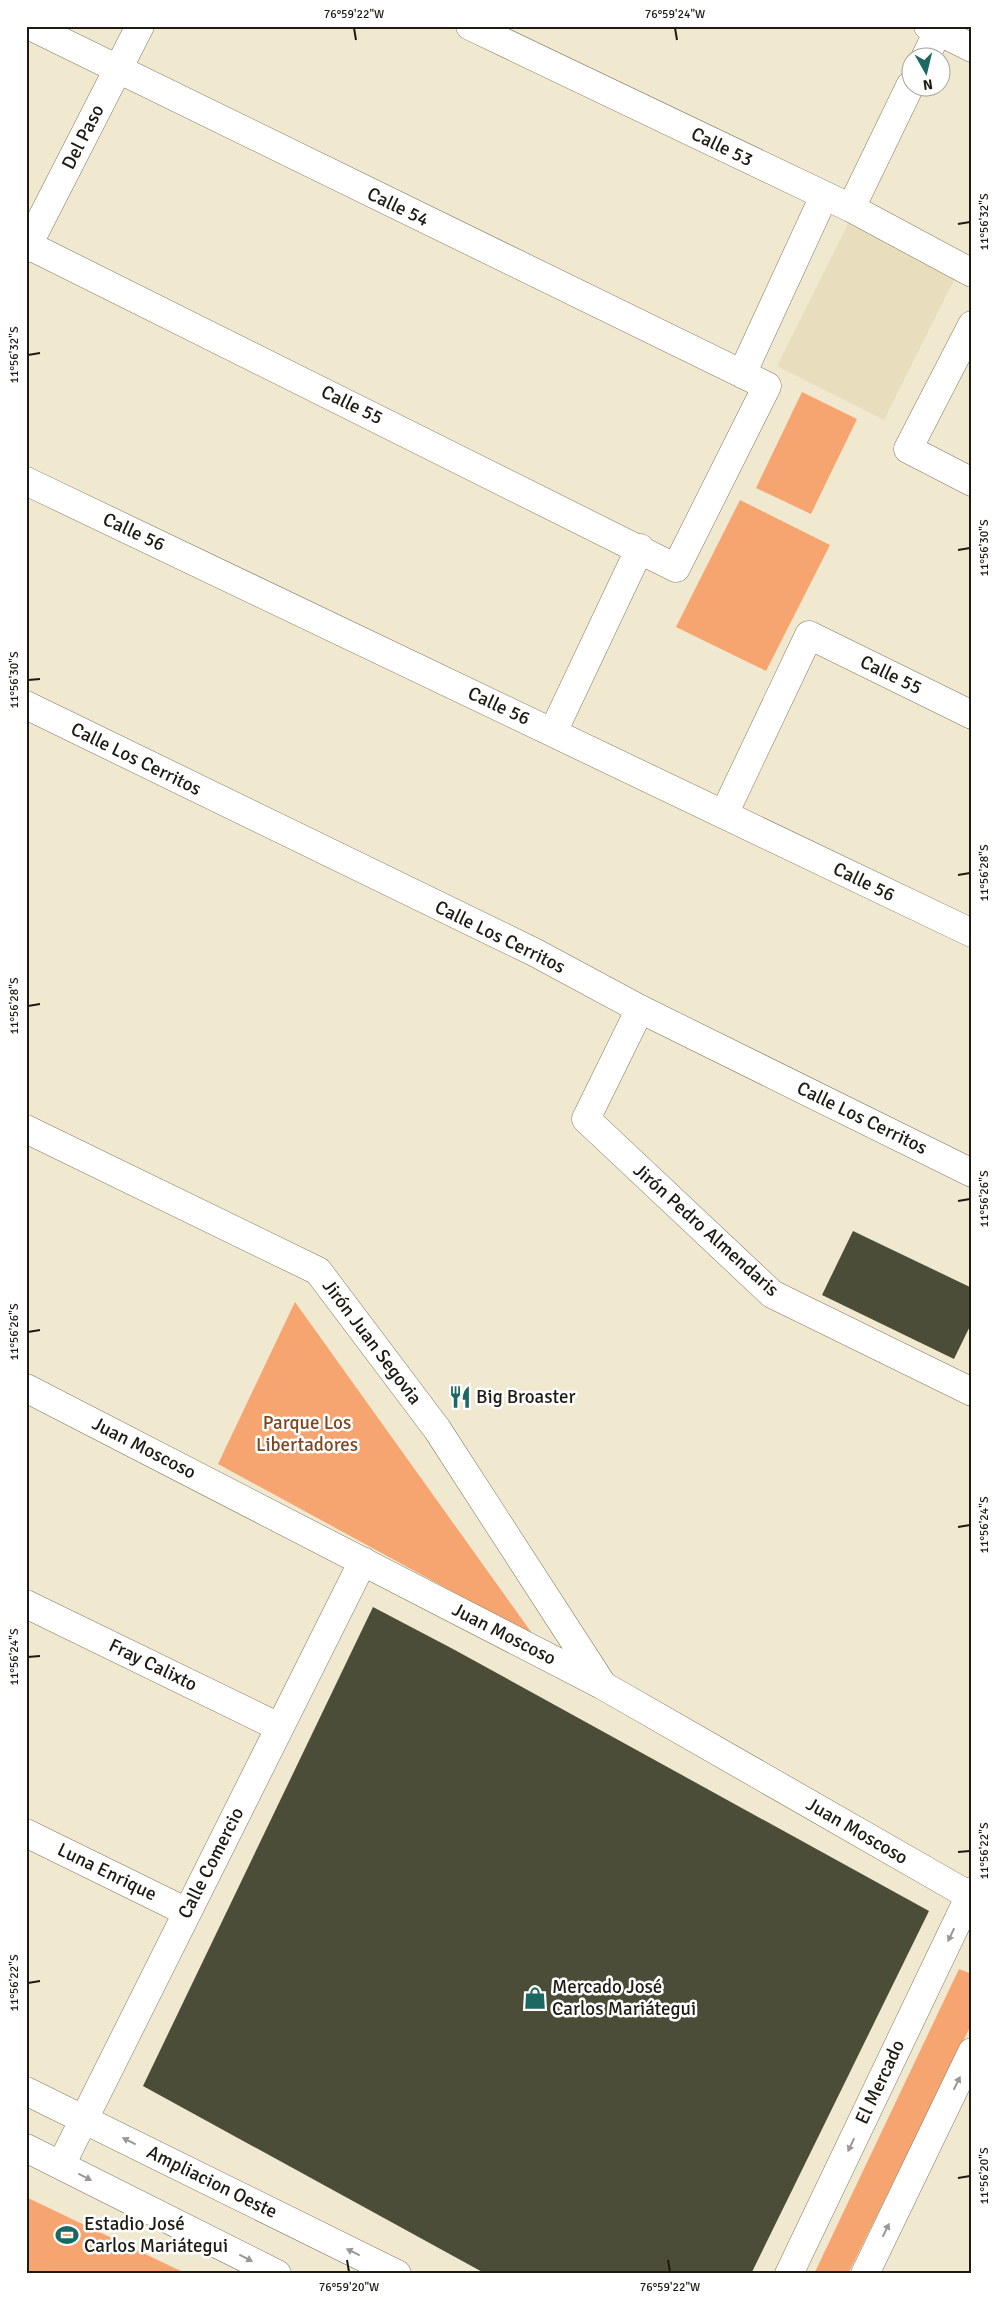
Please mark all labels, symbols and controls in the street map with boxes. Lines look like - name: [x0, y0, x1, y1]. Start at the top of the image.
- text: 76°59'22"W: [324, 7, 384, 22]
- text: 76°59'24"W: [645, 7, 705, 22]
- north arrow: [900, 48, 950, 98]
- text: N: [922, 75, 934, 93]
- street label: Del Paso: [56, 100, 110, 174]
- street label: Calle 53: [687, 122, 757, 172]
- street label: Calle 54: [363, 182, 433, 232]
- text: 11°56'32"S: [977, 193, 992, 251]
- text: 11°56'32"S: [7, 326, 22, 384]
- street label: Calle 55: [317, 380, 387, 430]
- street label: Calle 56: [99, 507, 169, 557]
- text: 11°56'30"S: [977, 519, 992, 577]
- street label: Calle 55: [856, 650, 926, 700]
- text: 11°56'30"S: [7, 651, 22, 709]
- street label: Calle 56: [464, 681, 534, 731]
- street label: Calle Los Cerritos: [67, 717, 205, 801]
- text: 11°56'28"S: [977, 844, 992, 902]
- street label: Calle 56: [829, 857, 899, 907]
- street label: Calle Los Cerritos: [431, 895, 569, 979]
- text: 11°56'28"S: [7, 977, 22, 1035]
- street label: Calle Los Cerritos: [793, 1076, 931, 1160]
- street label: Jirón Pedro Almendaris: [628, 1158, 784, 1302]
- text: 11°56'26"S: [977, 1170, 992, 1228]
- street label: Jirón Juan Segovia: [317, 1275, 427, 1409]
- text: 11°56'26"S: [7, 1303, 22, 1361]
- restaurant icon: Big Broaster: [447, 1384, 473, 1410]
- place label: Big Broaster: [476, 1385, 576, 1409]
- park label: Parque Los Libertadores: [256, 1411, 358, 1457]
- street label: Juan Moscoso: [88, 1412, 200, 1485]
- text: 11°56'24"S: [977, 1496, 992, 1554]
- street label: Juan Moscoso: [448, 1598, 560, 1671]
- text: 11°56'24"S: [7, 1628, 22, 1686]
- street label: Fray Calixto: [105, 1633, 201, 1697]
- street label: Juan Moscoso: [802, 1792, 912, 1870]
- street label: Calle Comercio: [173, 1803, 249, 1923]
- text: 11°56'22"S: [977, 1822, 992, 1880]
- street label: Luna Enrique: [53, 1838, 161, 1906]
- one-way arrow: [946, 1928, 954, 1942]
- text: 11°56'22"S: [7, 1954, 22, 2012]
- place label: Mercado José Carlos Mariátegui: [552, 1975, 696, 2021]
- shop icon: Mercado José Carlos Mariátegui: [522, 1985, 548, 2011]
- street label: El Mercado: [850, 2036, 910, 2128]
- one-way arrow: [953, 2076, 961, 2091]
- one-way arrow: [122, 2137, 136, 2145]
- one-way arrow: [846, 2137, 855, 2152]
- street label: Ampliacion Oeste: [143, 2140, 281, 2224]
- text: 11°56'20"S: [977, 2147, 992, 2205]
- one-way arrow: [78, 2173, 93, 2181]
- place label: Estadio José Carlos Mariátegui: [84, 2212, 228, 2258]
- sports icon: Estadio José Carlos Mariátegui: [54, 2222, 80, 2248]
- one-way arrow: [882, 2223, 890, 2237]
- one-way arrow: [346, 2248, 360, 2256]
- one-way arrow: [239, 2254, 253, 2262]
- text: 76°59'20"W: [319, 2280, 379, 2295]
- text: 76°59'22"W: [640, 2280, 700, 2295]

